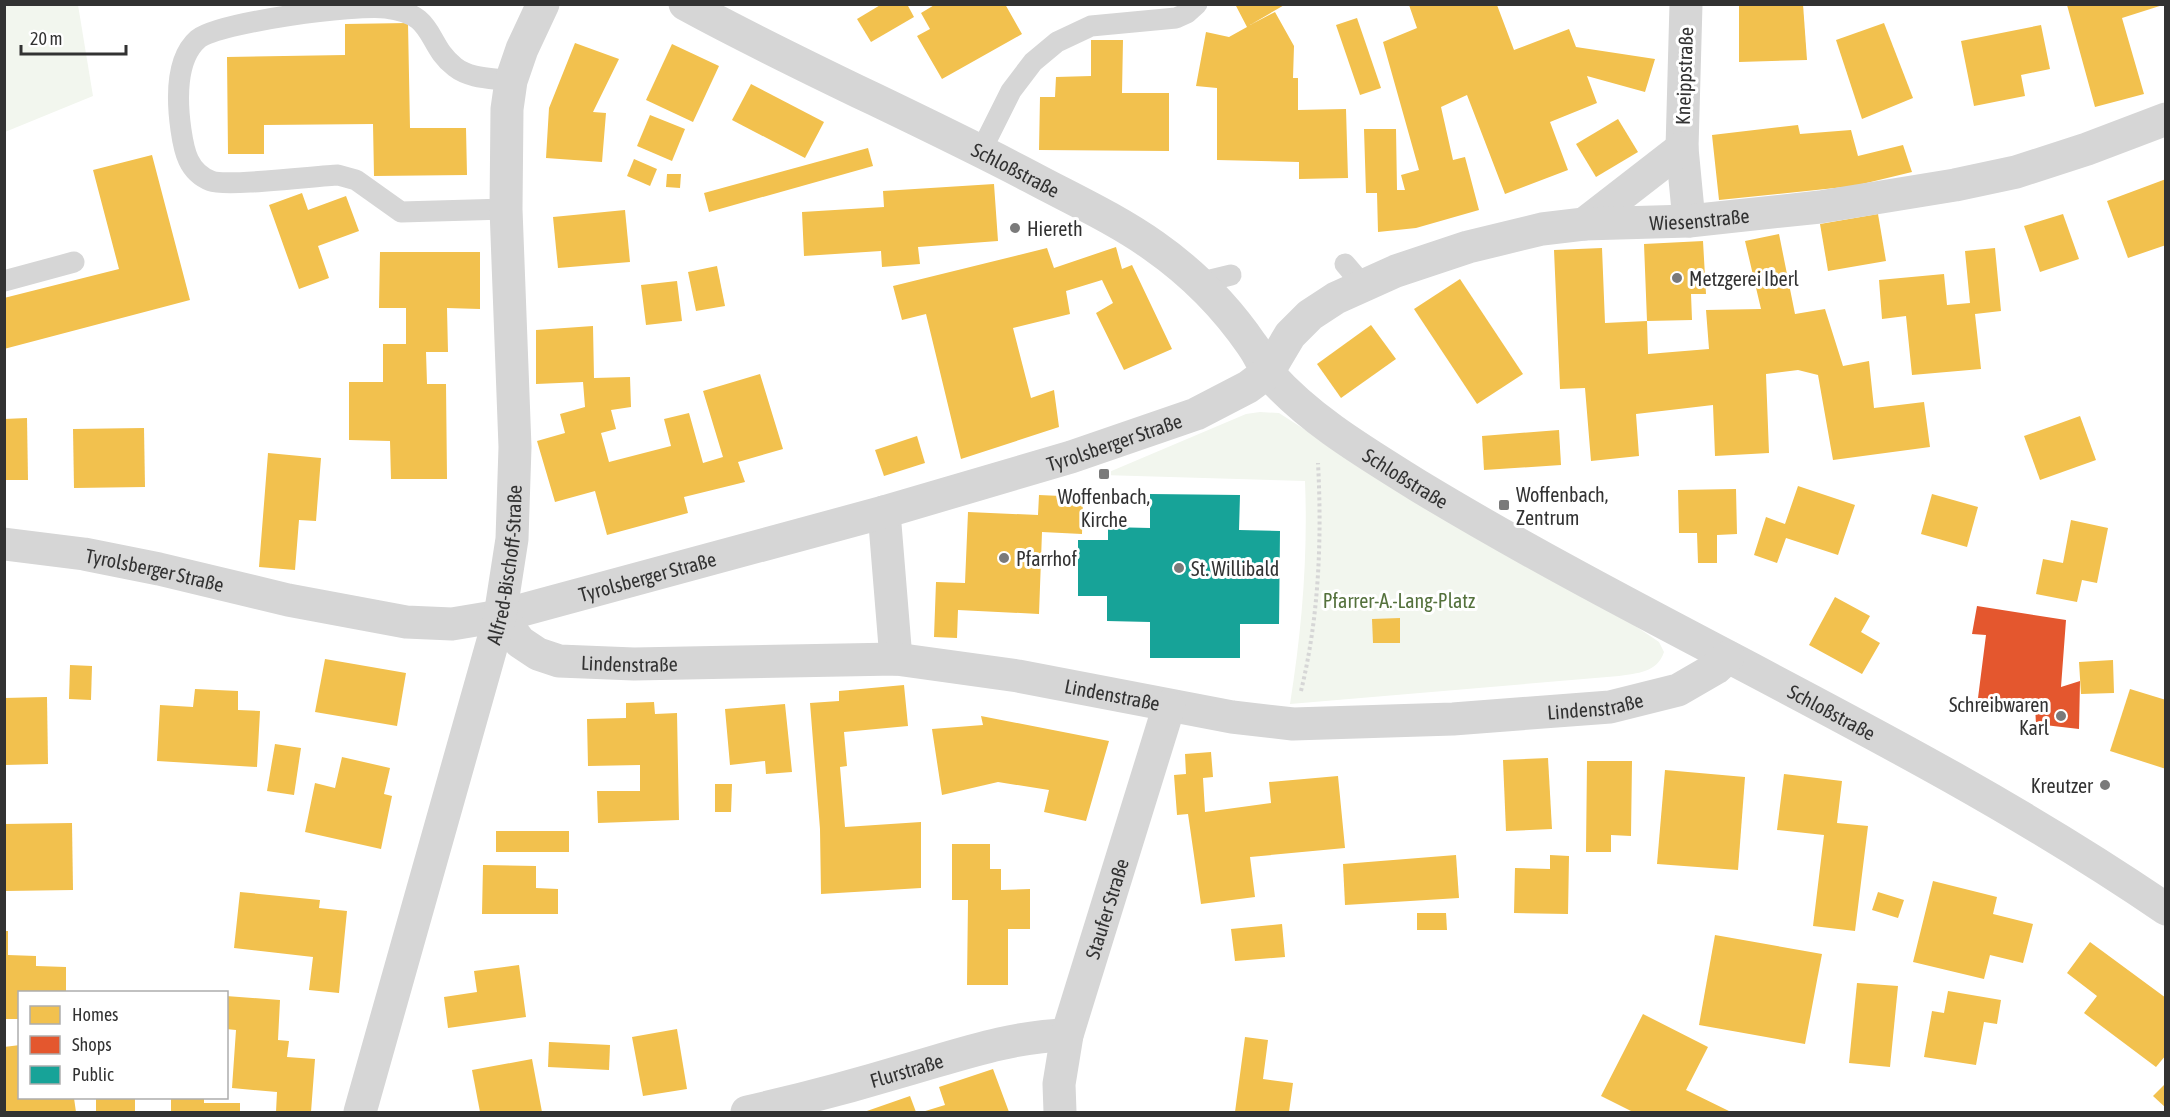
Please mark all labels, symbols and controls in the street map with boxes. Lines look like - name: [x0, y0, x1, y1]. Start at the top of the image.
- scale bar: [21, 18, 126, 56]
- street label: Kneippstraße: [1671, 27, 1697, 125]
- text: 20 m: [30, 28, 62, 49]
- street label: Schloßstraße: [968, 137, 1064, 201]
- street label: Wiesenstraße: [1649, 203, 1750, 234]
- place label: Hiereth: [1027, 217, 1083, 240]
- marker: Hiereth: [1008, 221, 1022, 235]
- place label: Metzgerei Iberl: [1689, 267, 1800, 290]
- marker: Metzgerei Iberl: [1670, 271, 1684, 285]
- street label: Tyrolsberger Straße: [1044, 408, 1185, 475]
- street label: Schloßstraße: [1359, 443, 1453, 513]
- marker: Woffenbach, Kirche: [1097, 467, 1111, 481]
- place label: Woffenbach, Zentrum: [1516, 483, 1608, 529]
- street label: Alfred-Bischoff-Straße: [481, 484, 525, 647]
- place label: Woffenbach, Kirche: [1058, 485, 1150, 531]
- marker: Woffenbach, Zentrum: [1497, 498, 1511, 512]
- street label: Tyrolsberger Straße: [83, 543, 226, 596]
- street label: Tyrolsberger Straße: [576, 547, 718, 606]
- place label: Pfarrhof: [1016, 547, 1078, 570]
- marker: Pfarrhof: [997, 551, 1011, 565]
- place label: St. Willibald: [1191, 557, 1279, 580]
- marker: St. Willibald: [1172, 561, 1186, 575]
- park label: Pfarrer-A.-Lang-Platz: [1323, 589, 1475, 612]
- street label: Lindenstraße: [581, 650, 678, 676]
- street label: Lindenstraße: [1063, 674, 1162, 714]
- street label: Schloßstraße: [1784, 679, 1879, 744]
- street label: Lindenstraße: [1546, 688, 1645, 723]
- place label: Schreibwaren Karl: [1949, 693, 2050, 739]
- marker: Schreibwaren Karl: [2054, 709, 2068, 723]
- place label: Kreutzer: [2031, 774, 2094, 797]
- marker: Kreutzer: [2098, 778, 2112, 792]
- street label: Staufer Straße: [1080, 856, 1133, 962]
- legend: [18, 991, 228, 1099]
- text: Homes: [72, 1004, 118, 1025]
- text: Shops: [72, 1034, 112, 1055]
- street label: Flurstraße: [867, 1048, 946, 1092]
- text: Public: [72, 1064, 114, 1085]

